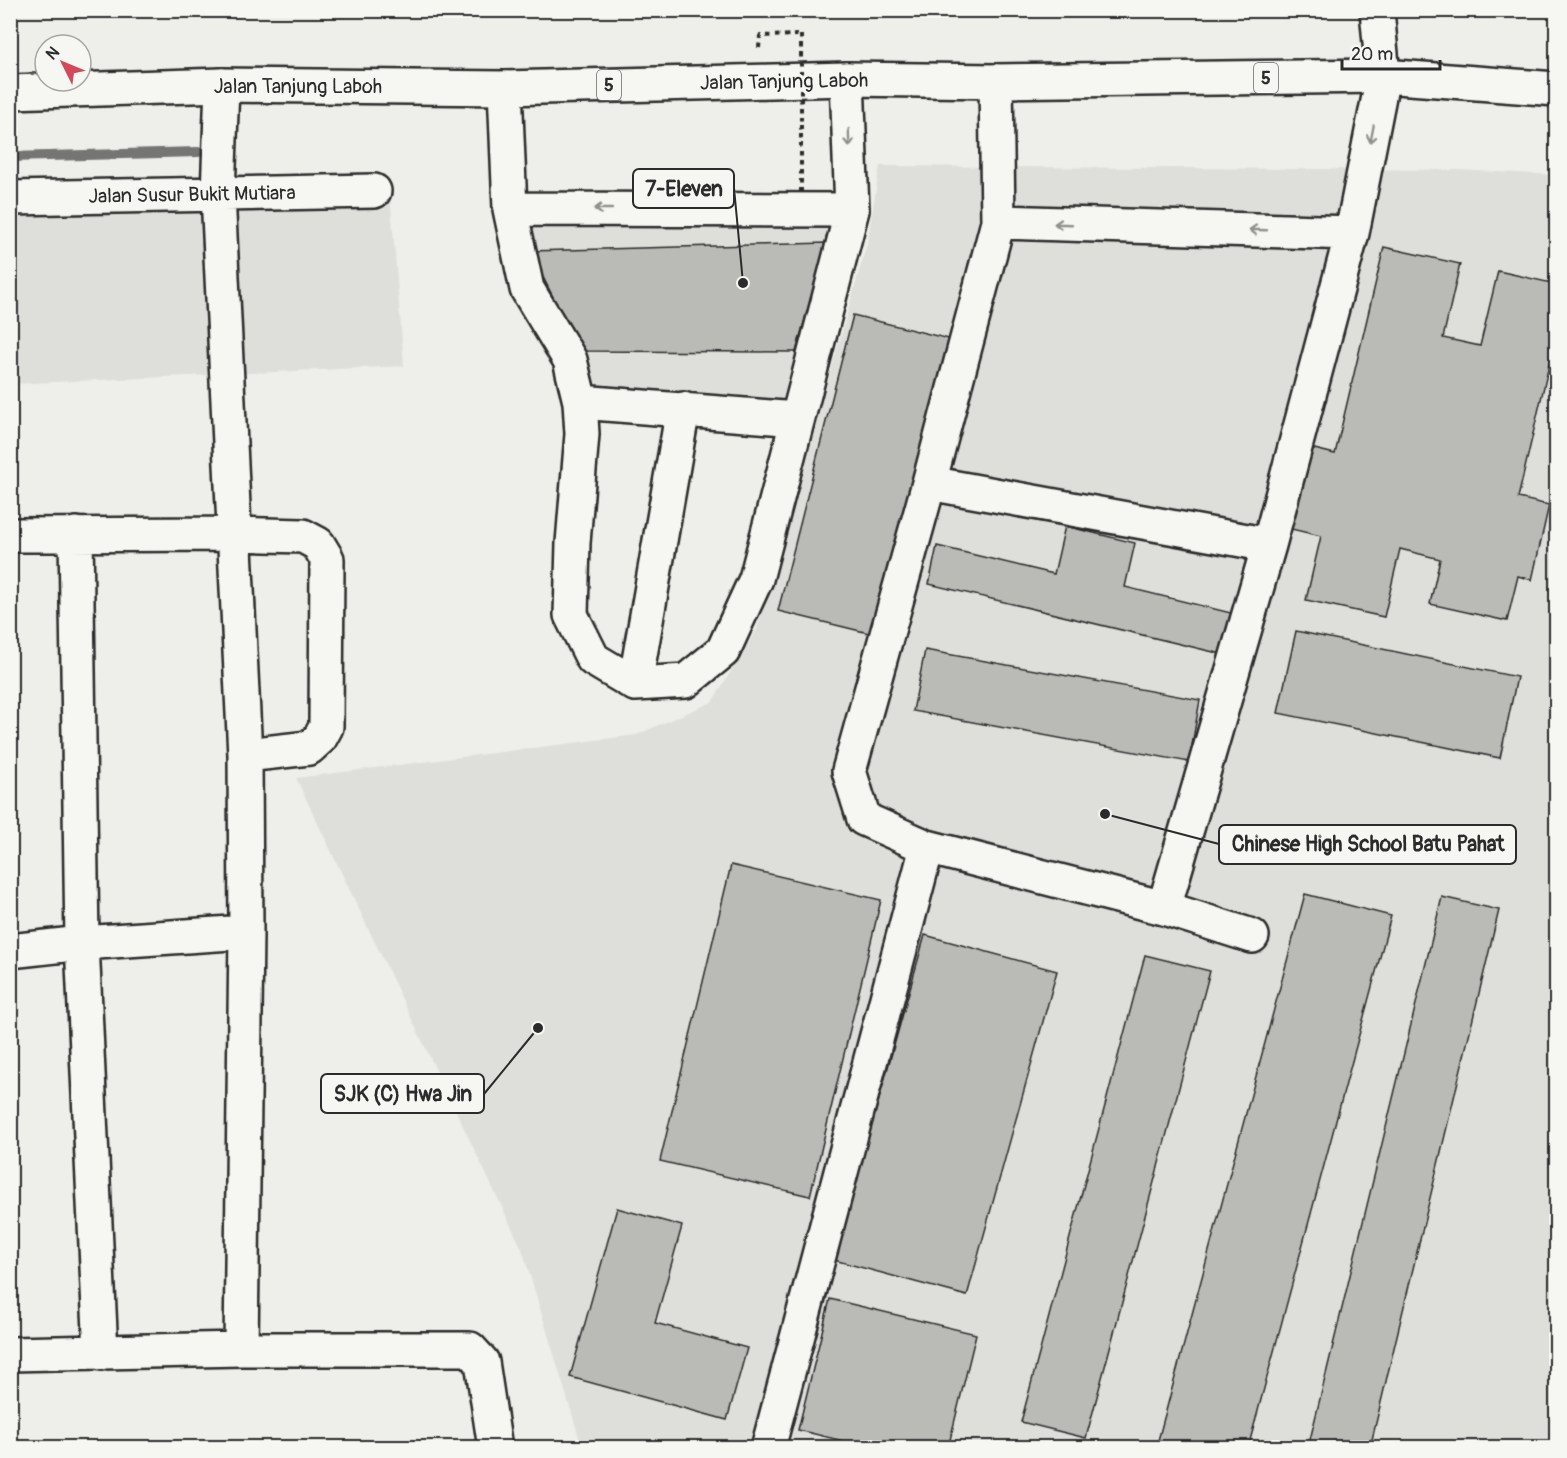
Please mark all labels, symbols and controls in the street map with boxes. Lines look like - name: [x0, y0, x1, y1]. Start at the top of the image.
- north arrow: [33, 33, 93, 93]
- scale bar: [1342, 33, 1440, 71]
- text: N: [42, 43, 64, 64]
- text: 20 m: [1351, 43, 1393, 66]
- road number: 5: [1254, 63, 1278, 93]
- street label: Jalan Tanjung Laboh: [700, 68, 868, 95]
- road number: 5: [597, 70, 621, 100]
- street label: Jalan Tanjung Laboh: [214, 74, 382, 99]
- one-way arrow: [1366, 123, 1377, 143]
- one-way arrow: [843, 127, 855, 147]
- callout: 7-Eleven: [633, 169, 734, 208]
- text: 7-Eleven: [645, 176, 723, 203]
- street label: Jalan Susur Bukit Mutiara: [88, 180, 296, 209]
- one-way arrow: [594, 203, 614, 215]
- one-way arrow: [1054, 219, 1074, 230]
- one-way arrow: [1249, 225, 1269, 236]
- callout: Chinese High School Batu Pahat: [1219, 825, 1516, 864]
- text: Chinese High School Batu Pahat: [1232, 831, 1505, 858]
- callout: SJK (C) Hwa Jin: [321, 1074, 484, 1113]
- text: SJK (C) Hwa Jin: [334, 1081, 472, 1108]

